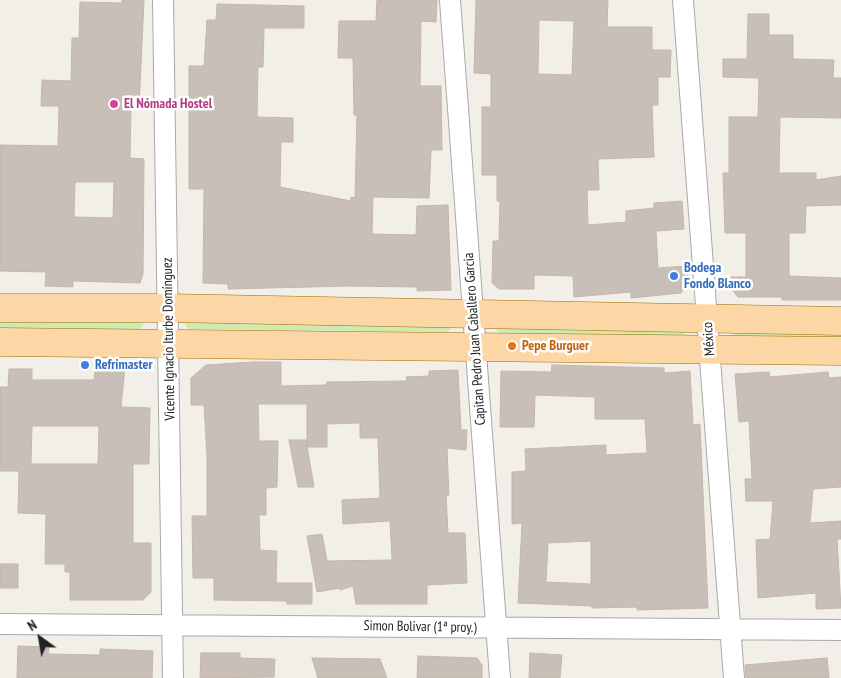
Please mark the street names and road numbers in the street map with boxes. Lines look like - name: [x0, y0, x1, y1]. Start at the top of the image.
- street label: Capitan Pedro Juan Caballero Garcia: [461, 252, 489, 426]
- street label: Vicente Ignacio Iturbe Domínguez: [159, 257, 179, 421]
- street label: México: [699, 321, 719, 357]
- street label: Simon Bolivar (1ª proy.): [363, 618, 477, 636]

